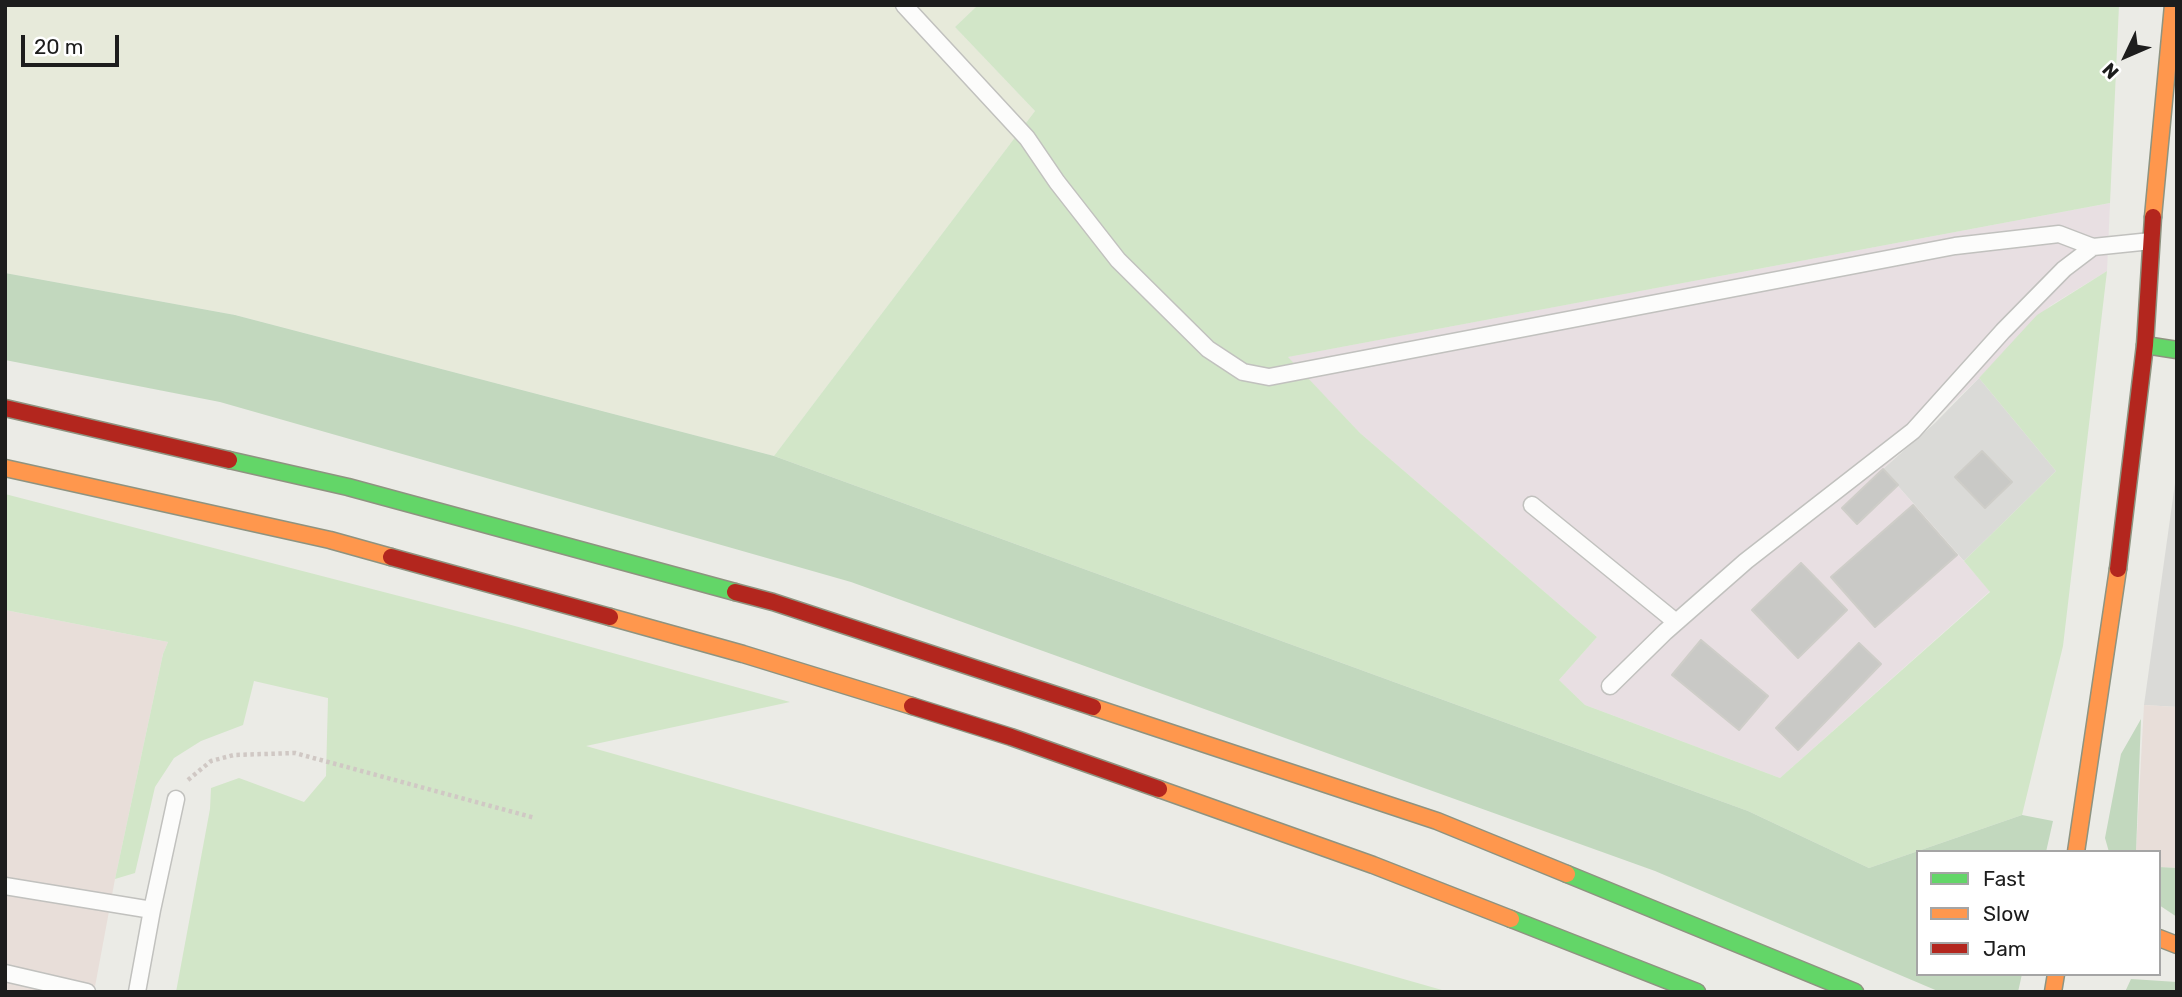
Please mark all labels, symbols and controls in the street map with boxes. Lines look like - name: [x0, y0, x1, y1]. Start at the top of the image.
- scale bar: [24, 21, 122, 65]
- north arrow: [2091, 21, 2161, 91]
- text: 20 m: [34, 34, 83, 59]
- text: N: [2098, 58, 2124, 84]
- legend: [1916, 850, 2161, 976]
- text: Fast: [1983, 866, 2025, 891]
- text: Slow: [1983, 901, 2030, 926]
- text: Jam: [1983, 936, 2027, 961]

